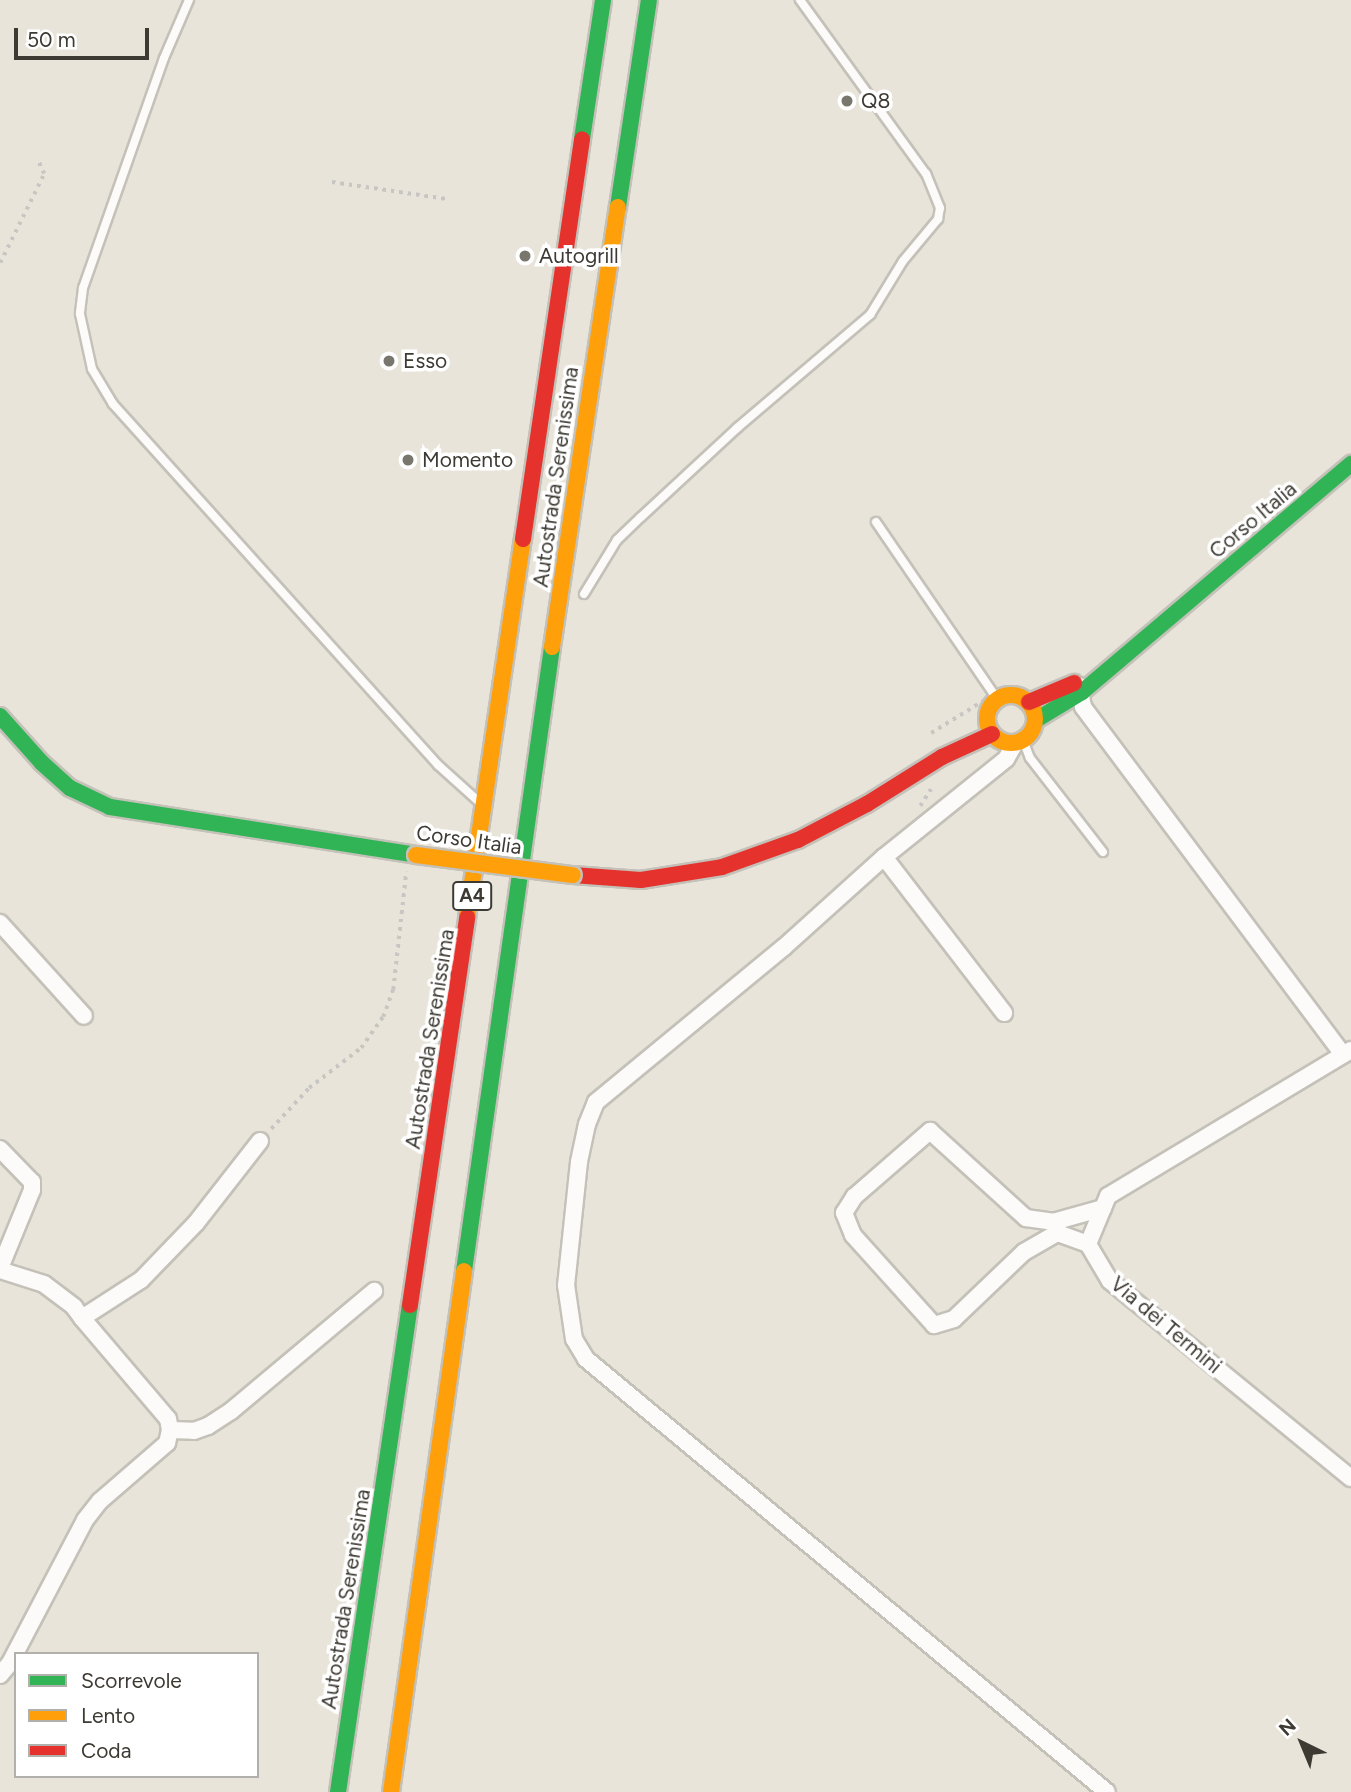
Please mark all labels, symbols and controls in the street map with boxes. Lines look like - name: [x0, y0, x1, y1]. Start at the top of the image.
- scale bar: [18, 14, 152, 58]
- text: 50 m: [27, 27, 76, 52]
- place label: Q8: [861, 88, 890, 114]
- marker: Q8: [839, 93, 855, 109]
- place label: Autogrill: [539, 243, 619, 269]
- marker: Autogrill: [517, 248, 533, 264]
- place label: Esso: [403, 348, 447, 374]
- marker: Esso: [381, 353, 397, 369]
- street label: Autostrada Serenissima: [528, 365, 584, 589]
- place label: Momento: [422, 447, 513, 473]
- marker: Momento: [400, 452, 416, 468]
- street label: Corso Italia: [1204, 476, 1302, 564]
- street label: Corso Italia: [415, 820, 523, 860]
- road number: A4: [451, 880, 493, 912]
- street label: Autostrada Serenissima: [400, 927, 460, 1151]
- street label: Via dei Termini: [1105, 1271, 1227, 1379]
- street label: Autostrada Serenissima: [316, 1487, 376, 1711]
- legend: [14, 1652, 259, 1778]
- text: Scorrevole: [81, 1668, 182, 1693]
- text: Lento: [81, 1703, 135, 1728]
- north arrow: [1267, 1708, 1337, 1778]
- text: N: [1274, 1714, 1301, 1741]
- text: Coda: [81, 1738, 131, 1763]

